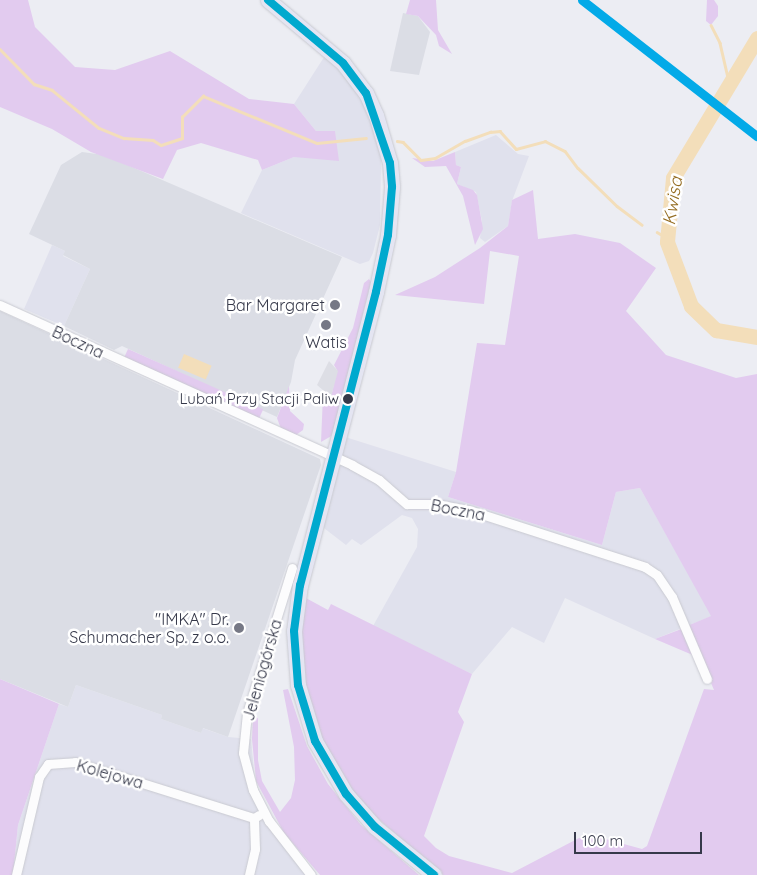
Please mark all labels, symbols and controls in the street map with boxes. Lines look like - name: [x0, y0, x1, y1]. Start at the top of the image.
- water label: Kwisa: [659, 175, 687, 227]
- place label: Bar Margaret: [226, 295, 325, 315]
- marker: Bar Margaret: [329, 299, 341, 311]
- marker: Watis: [320, 319, 332, 331]
- street label: Boczna: [49, 322, 107, 362]
- place label: Watis: [305, 332, 347, 352]
- place label: Lubań Przy Stacji Paliw: [179, 390, 339, 408]
- marker: Lubań Przy Stacji Paliw: [343, 394, 353, 404]
- street label: Boczna: [429, 495, 487, 525]
- place label: "IMKA" Dr. Schumacher Sp. z o.o.: [69, 609, 229, 647]
- street label: Jeleniogórska: [238, 617, 286, 723]
- marker: "IMKA" Dr. Schumacher Sp. z o.o.: [233, 622, 245, 634]
- street label: Kolejowa: [74, 755, 146, 793]
- scale bar: [577, 822, 704, 854]
- text: 100 m: [582, 831, 623, 850]

